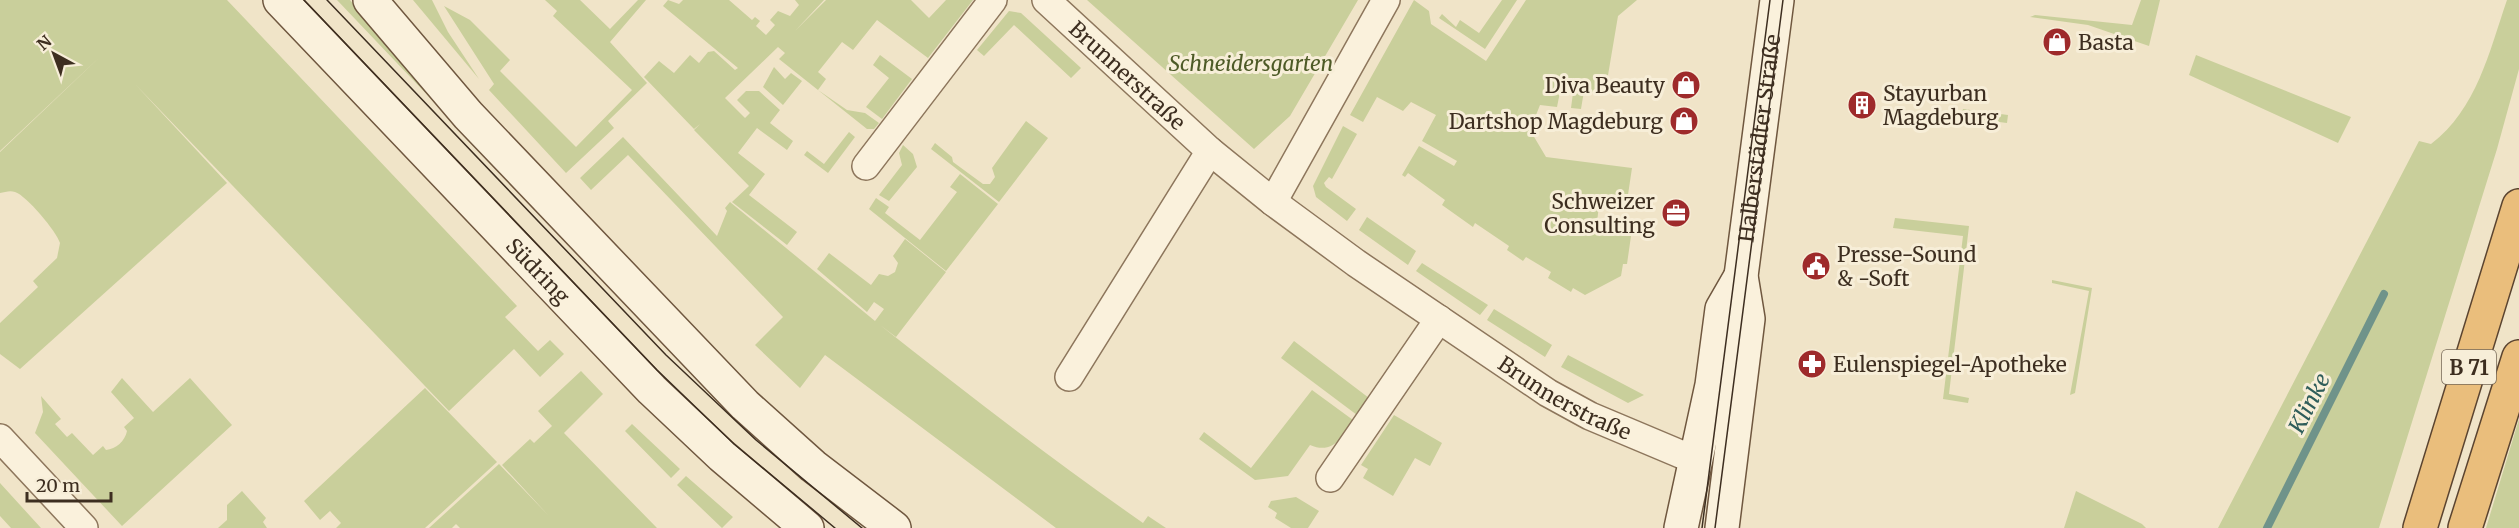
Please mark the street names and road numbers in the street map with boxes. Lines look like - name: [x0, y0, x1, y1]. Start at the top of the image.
- street label: Brunnerstraße: [1064, 15, 1192, 135]
- street label: Halberstädter Straße: [1732, 33, 1786, 244]
- street label: Südring: [501, 232, 576, 309]
- street label: Brunnerstraße: [1493, 350, 1635, 445]
- road number: B 71: [2442, 350, 2496, 384]

